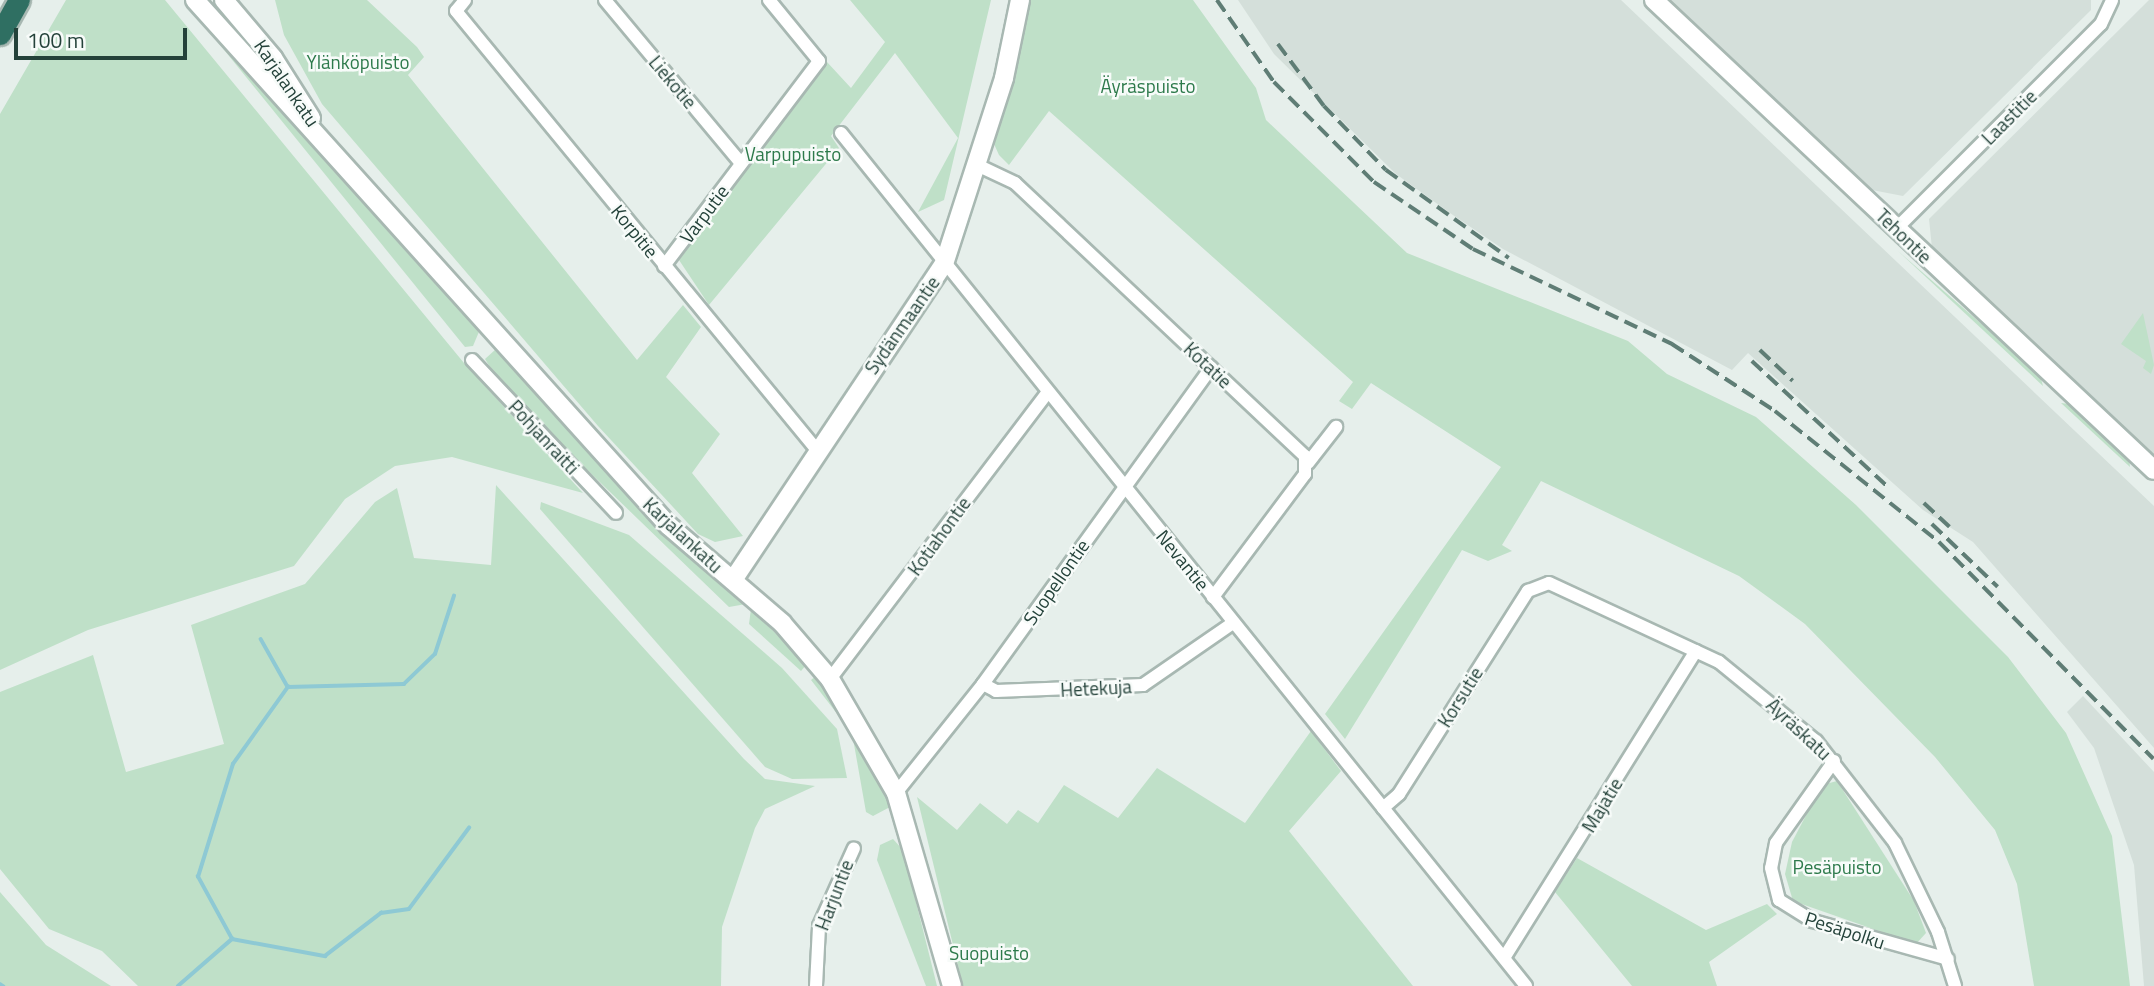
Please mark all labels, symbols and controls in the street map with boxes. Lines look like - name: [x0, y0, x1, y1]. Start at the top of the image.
- scale bar: [18, 14, 191, 58]
- text: 100 m: [27, 24, 84, 56]
- street label: Karjalankatu: [250, 35, 324, 131]
- park label: Ylänköpuisto: [306, 51, 410, 73]
- street label: Liekotie: [644, 51, 702, 113]
- park label: Äyräspuisto: [1101, 75, 1195, 97]
- street label: Laastitie: [1977, 85, 2041, 149]
- park label: Varpupuisto: [745, 143, 841, 165]
- street label: Varputie: [675, 180, 733, 248]
- street label: Korpitie: [607, 200, 663, 262]
- street label: Tehontie: [1871, 204, 1937, 268]
- street label: Sydänmaantie: [860, 272, 944, 378]
- street label: Kotatie: [1179, 337, 1237, 393]
- street label: Pohjanraitti: [504, 395, 584, 479]
- street label: Kotiahontie: [903, 492, 975, 580]
- street label: Karjalankatu: [639, 493, 727, 577]
- street label: Nevantie: [1152, 525, 1214, 595]
- street label: Suopellontie: [1018, 535, 1094, 629]
- street label: Korsutie: [1433, 663, 1487, 731]
- street label: Hetekuja: [1060, 675, 1132, 701]
- street label: Äyräskatu: [1762, 693, 1836, 765]
- street label: Majatie: [1577, 774, 1627, 836]
- street label: Harjuntie: [810, 856, 858, 934]
- park label: Pesäpuisto: [1793, 856, 1881, 878]
- street label: Pesäpolku: [1802, 906, 1888, 954]
- park label: Suopuisto: [949, 942, 1029, 964]

